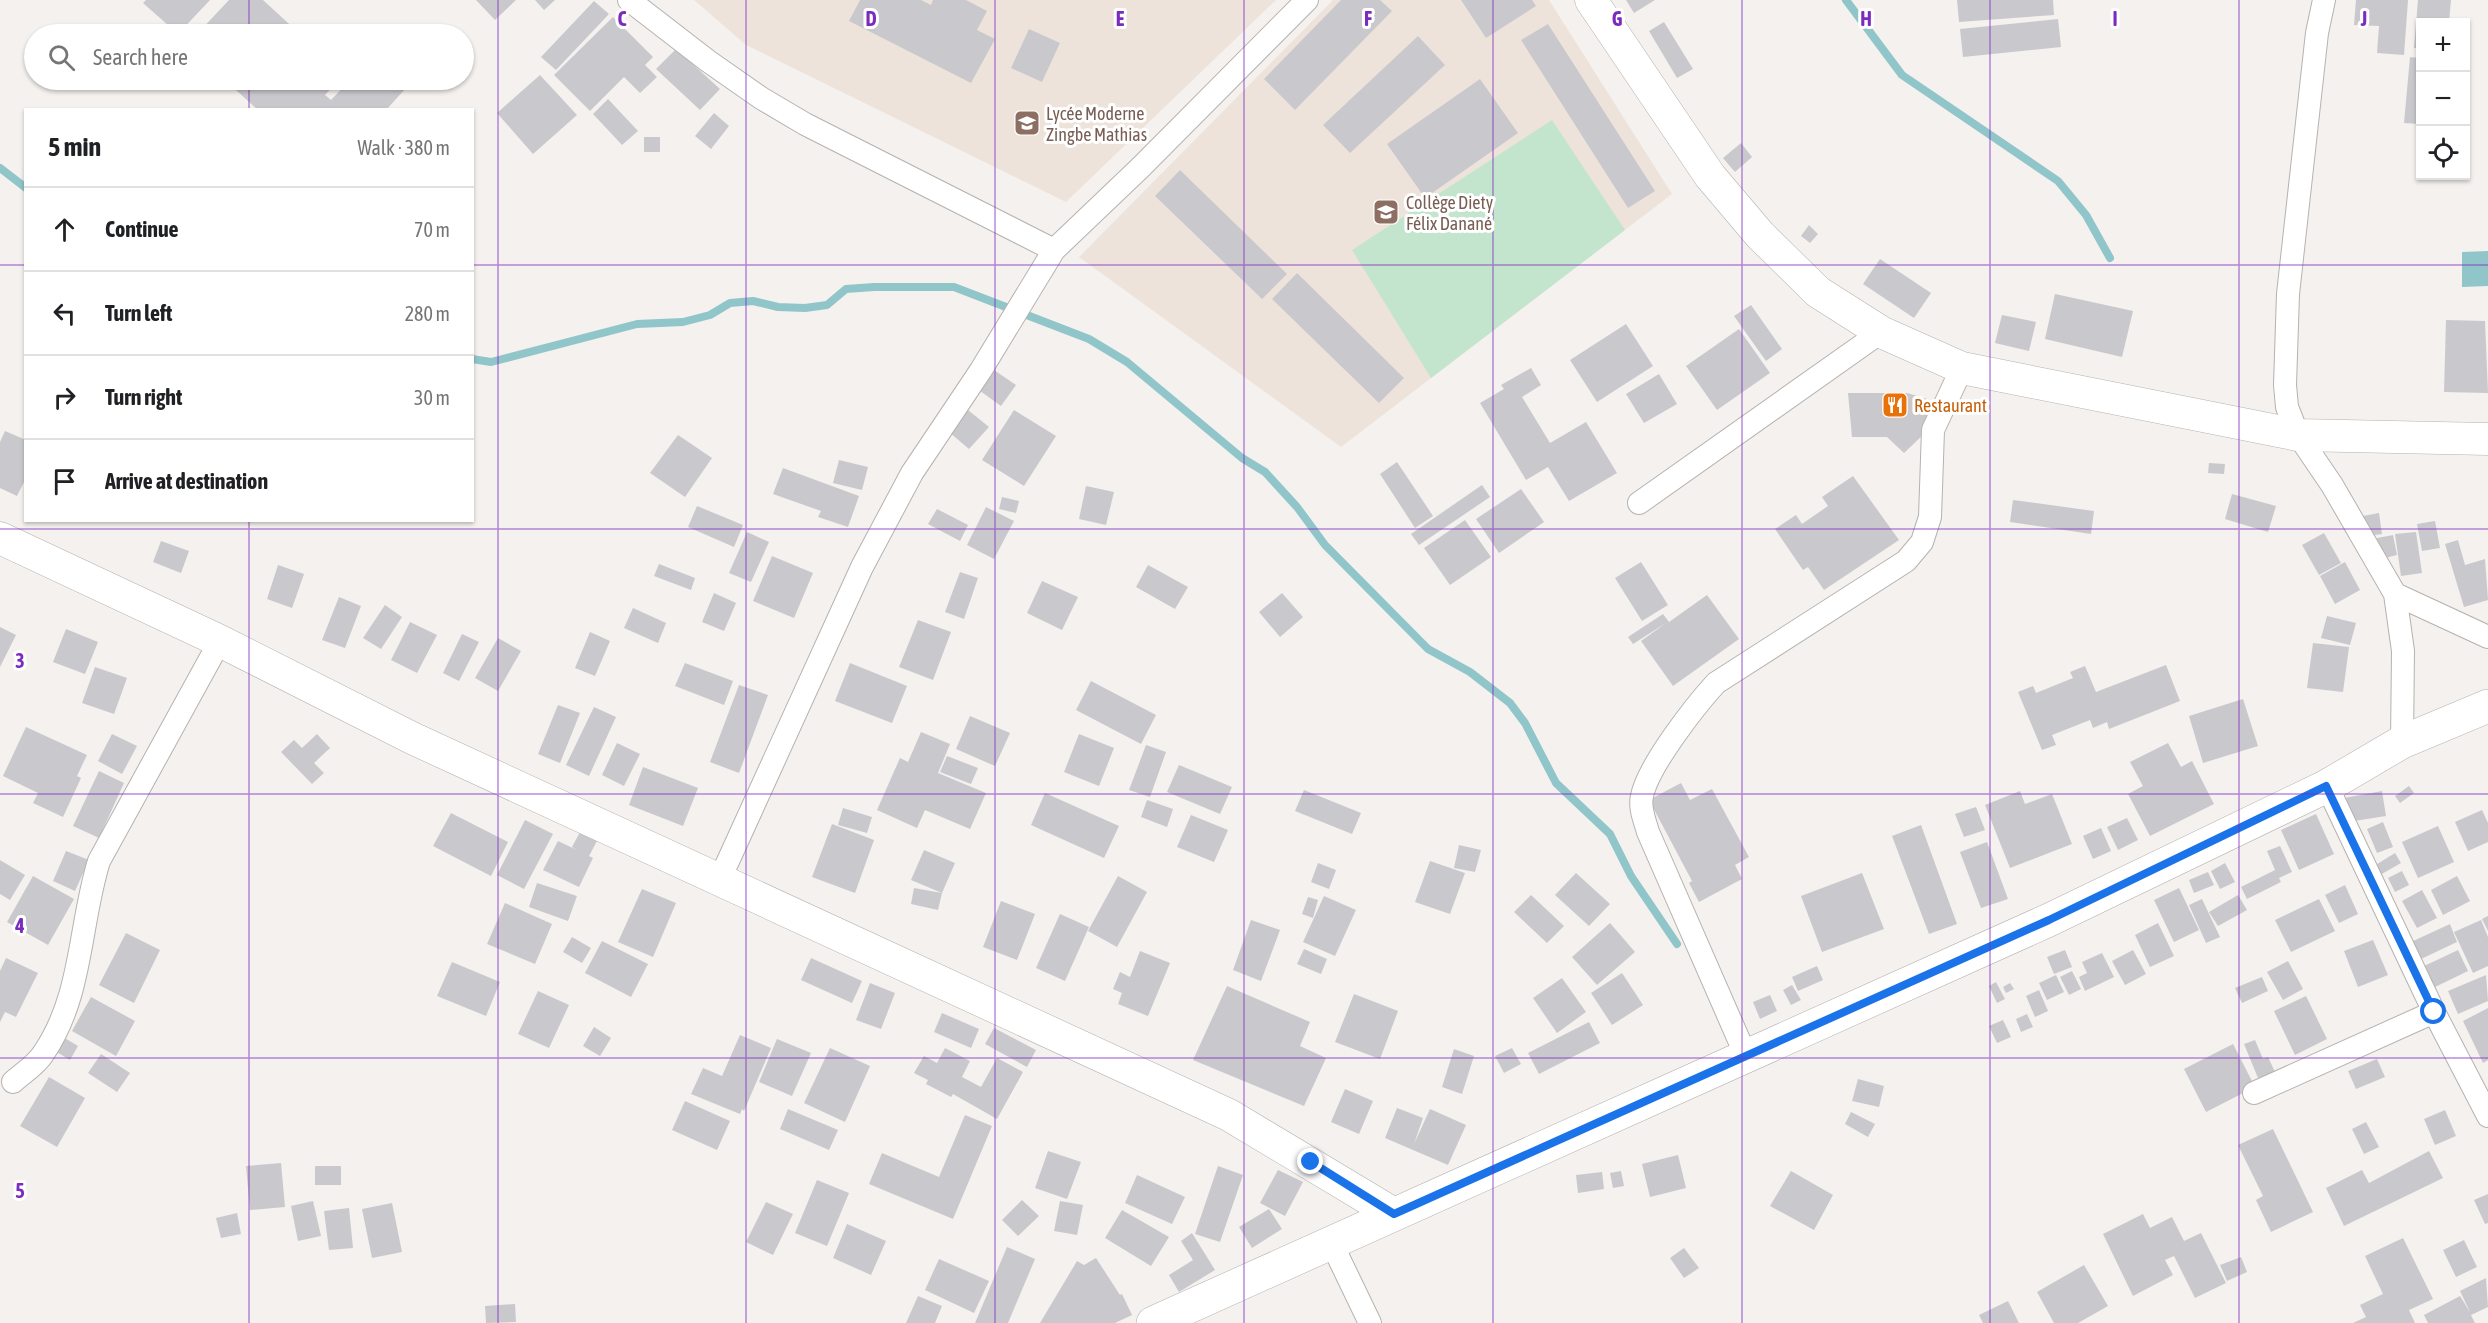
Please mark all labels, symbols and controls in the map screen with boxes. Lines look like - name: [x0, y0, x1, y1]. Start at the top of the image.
- text: C: [618, 7, 627, 30]
- text: D: [865, 7, 877, 30]
- text: E: [1116, 7, 1125, 30]
- text: F: [1364, 7, 1372, 30]
- text: G: [1612, 7, 1623, 30]
- text: H: [1860, 7, 1872, 30]
- text: I: [2112, 7, 2118, 30]
- text: J: [2360, 7, 2367, 30]
- map controls: [2416, 18, 2470, 180]
- button: +: [2416, 18, 2470, 72]
- search box: [24, 24, 474, 90]
- icon: search: [45, 41, 78, 74]
- text: Search here: [93, 44, 188, 70]
- button: −: [2416, 72, 2470, 126]
- place label: Lycée Moderne Zingbe Mathias: [1046, 103, 1147, 145]
- school or university icon: Lycée Moderne Zingbe Mathias: [1012, 108, 1042, 138]
- button: locate: [2416, 126, 2470, 180]
- text: 5 min: [48, 132, 101, 162]
- text: Walk · 380 m: [358, 136, 450, 159]
- place label: Collège Diety Félix Danané: [1406, 192, 1493, 234]
- school or university icon: Collège Diety Félix Danané: [1371, 197, 1401, 227]
- icon: ahead: [48, 213, 81, 246]
- text: Continue: [105, 216, 179, 242]
- text: 70 m: [414, 218, 450, 241]
- icon: left: [48, 297, 81, 330]
- text: Turn left: [105, 300, 172, 326]
- text: 280 m: [405, 302, 450, 325]
- icon: right: [48, 381, 81, 414]
- text: Turn right: [105, 384, 182, 410]
- text: 30 m: [414, 386, 450, 409]
- restaurant icon: Restaurant: [1880, 390, 1910, 420]
- place label: Restaurant: [1914, 395, 1987, 416]
- icon: arrive: [48, 465, 81, 498]
- text: Arrive at destination: [105, 468, 268, 494]
- text: 3: [15, 649, 25, 672]
- text: 4: [14, 914, 25, 937]
- route start: [2420, 998, 2446, 1024]
- route end: [1297, 1148, 1323, 1174]
- text: 5: [15, 1179, 25, 1202]

